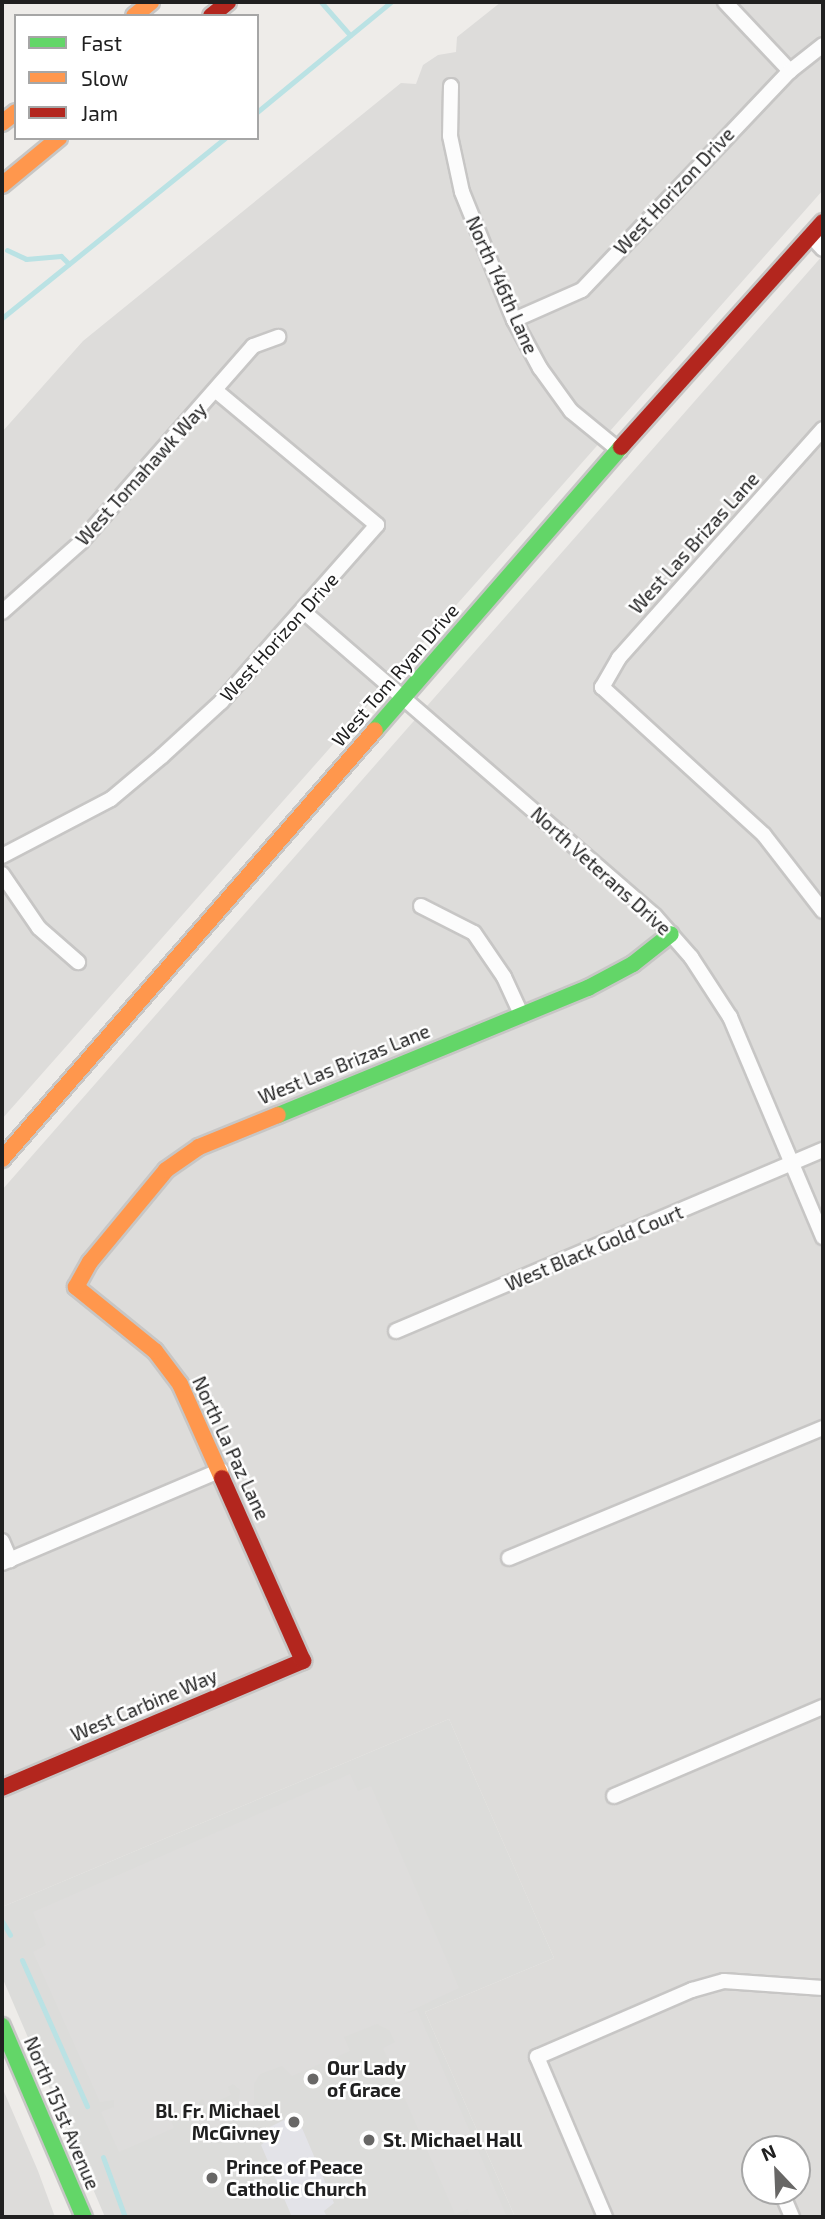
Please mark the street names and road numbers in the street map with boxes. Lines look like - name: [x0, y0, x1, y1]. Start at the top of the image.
- street label: West Horizon Drive: [609, 123, 739, 259]
- street label: North 146th Lane: [461, 213, 543, 357]
- street label: West Tomahawk Way: [71, 398, 211, 550]
- street label: West Las Brizas Lane: [624, 468, 764, 618]
- street label: West Horizon Drive: [215, 568, 343, 706]
- street label: West Tom Ryan Drive: [327, 599, 463, 751]
- street label: North Veterans Drive: [526, 802, 676, 940]
- street label: West Las Brizas Lane: [255, 1019, 433, 1109]
- street label: West Black Gold Court: [502, 1200, 686, 1296]
- street label: North La Paz Lane: [188, 1373, 274, 1523]
- street label: West Carbine Way: [67, 1664, 221, 1746]
- street label: North 151st Avenue: [19, 2033, 105, 2193]

